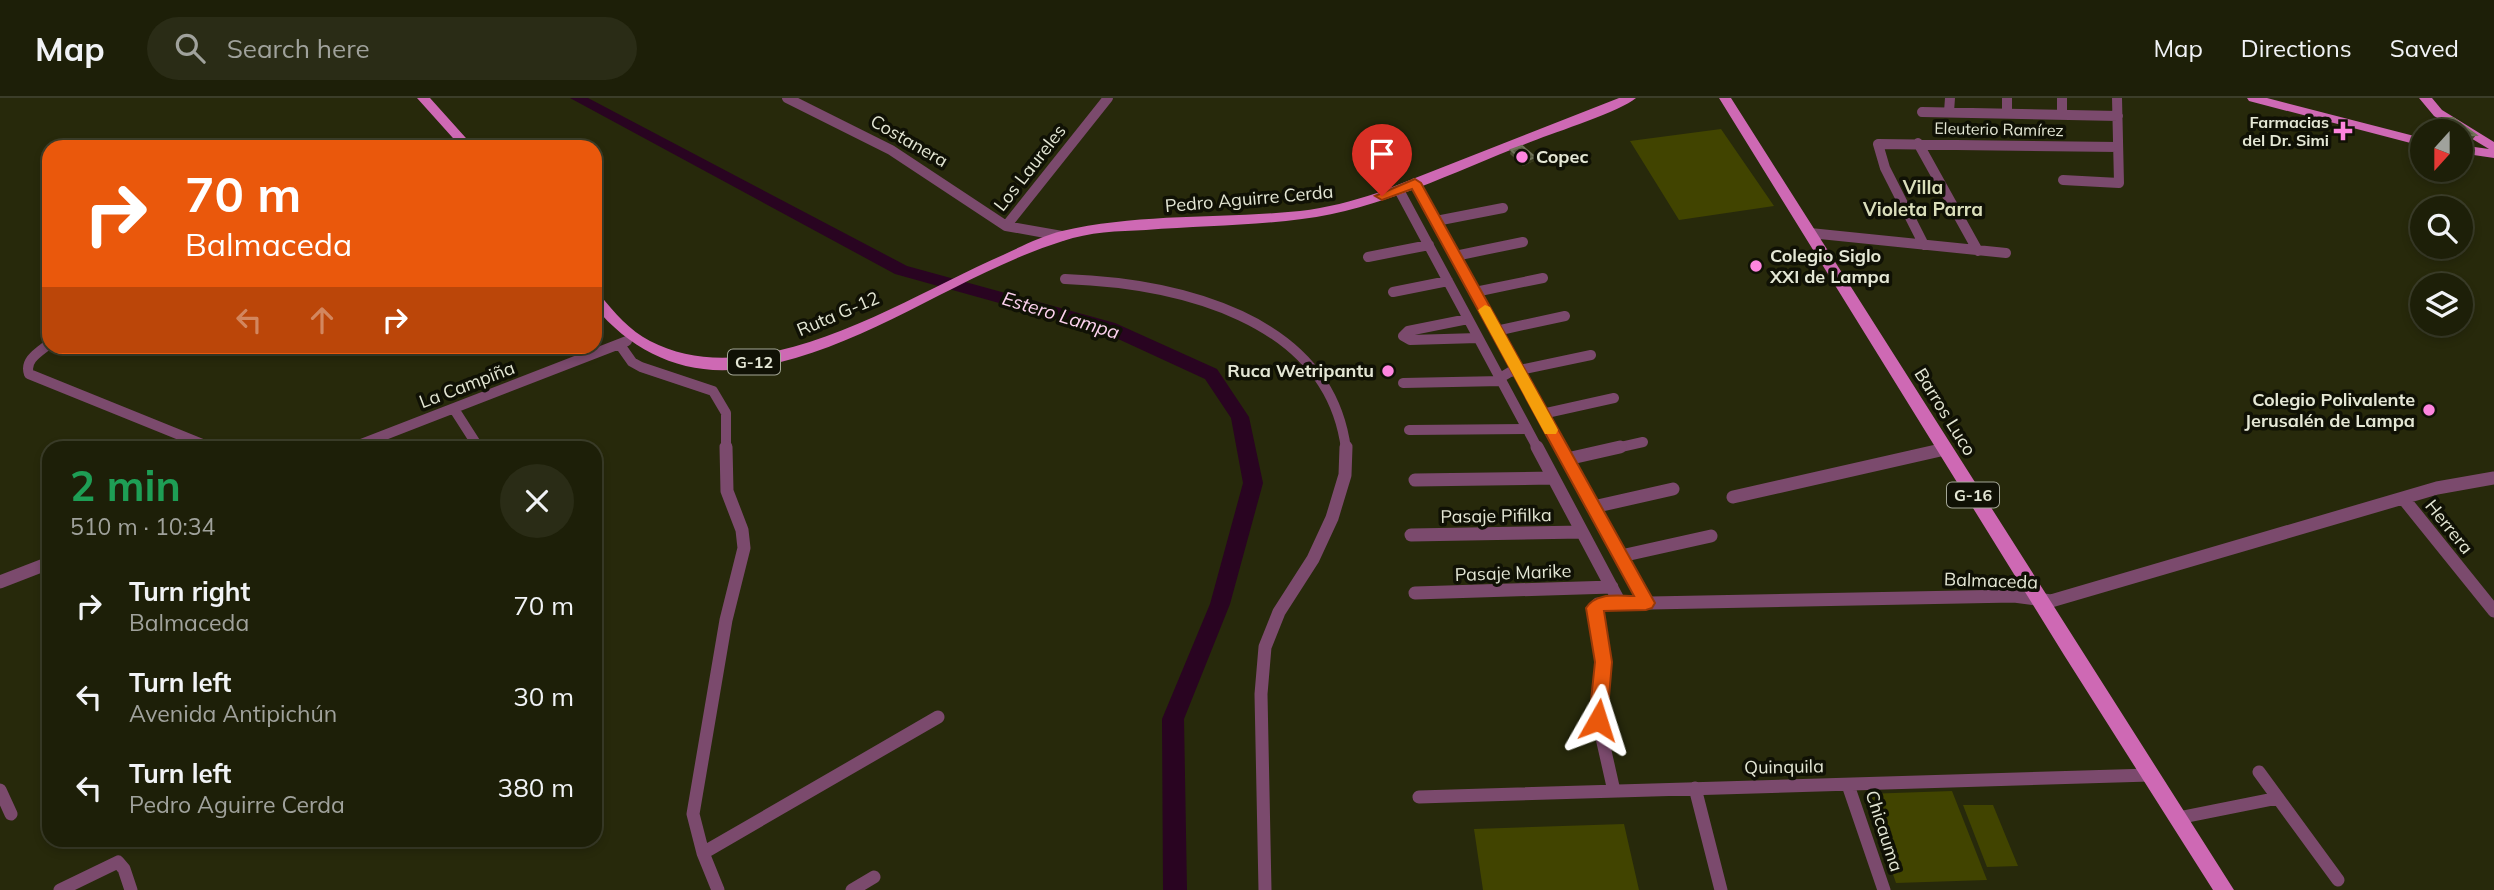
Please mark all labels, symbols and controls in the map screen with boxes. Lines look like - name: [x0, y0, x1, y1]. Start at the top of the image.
- search box: [147, 17, 637, 80]
- text: Map: [35, 28, 105, 69]
- icon: search: [171, 29, 209, 67]
- text: Search here: [227, 32, 370, 65]
- text: Map: [2153, 33, 2203, 63]
- text: Directions: [2241, 33, 2352, 63]
- text: Saved: [2390, 33, 2459, 63]
- street label: Costanera: [866, 109, 952, 172]
- place label: Farmacias del Dr. Simi: [2242, 112, 2329, 150]
- street label: Eleuterio Ramírez: [1934, 118, 2064, 140]
- north arrow: [2410, 119, 2473, 182]
- map controls: [2410, 119, 2473, 336]
- street label: Los Laureles: [989, 120, 1071, 216]
- marker: Farmacias del Dr. Simi: [2335, 123, 2351, 139]
- pin: [1352, 124, 1412, 196]
- icon: arrive: [1363, 135, 1401, 173]
- place label: Copec: [1536, 145, 1588, 168]
- marker: Copec: [1514, 149, 1530, 165]
- text: 70 m: [185, 163, 301, 224]
- icon: right: [70, 168, 161, 259]
- district label: Villa Violeta Parra: [1862, 175, 1983, 221]
- street label: Pedro Aguirre Cerda: [1164, 180, 1334, 217]
- button: search: [2410, 196, 2473, 259]
- text: Balmaceda: [185, 224, 352, 264]
- place label: Colegio Siglo XXI de Lampa: [1769, 244, 1890, 288]
- marker: Colegio Siglo XXI de Lampa: [1748, 258, 1764, 274]
- button: layers: [2410, 273, 2473, 336]
- street label: Ruta G-12: [793, 286, 882, 341]
- water label: Estero Lampa: [1000, 286, 1122, 344]
- icon: left: [230, 301, 268, 339]
- icon: ahead: [303, 301, 341, 339]
- icon: right: [376, 301, 414, 339]
- road number: G-12: [728, 350, 780, 374]
- street label: La Campiña: [416, 356, 518, 413]
- place label: Ruca Wetripantu: [1227, 359, 1374, 382]
- marker: Ruca Wetripantu: [1380, 363, 1396, 379]
- street label: Barros Luco: [1909, 364, 1981, 460]
- place label: Colegio Polivalente Jerusalén de Lampa: [2245, 388, 2415, 432]
- marker: Colegio Polivalente Jerusalén de Lampa: [2421, 402, 2437, 418]
- text: 2 min: [70, 459, 181, 512]
- button: close: [500, 464, 574, 538]
- road number: G-16: [1947, 482, 1999, 508]
- street label: Herrera: [2420, 495, 2478, 559]
- street label: Pasaje Pifilka: [1440, 503, 1552, 528]
- text: 510 m · 10:34: [70, 512, 215, 541]
- street label: Pasaje Marike: [1454, 559, 1572, 586]
- street label: Balmaceda: [1944, 567, 2038, 594]
- text: Turn right: [129, 575, 250, 608]
- icon: right: [70, 587, 108, 625]
- text: 70 m: [513, 589, 574, 622]
- text: Balmaceda: [129, 608, 249, 637]
- text: Turn left: [129, 666, 231, 699]
- icon: left: [70, 678, 108, 716]
- text: 30 m: [513, 680, 574, 713]
- position arrow: [1561, 683, 1635, 757]
- text: Avenida Antipichún: [129, 699, 337, 728]
- street label: Quinquila: [1744, 754, 1824, 779]
- text: Turn left: [129, 757, 231, 790]
- icon: left: [70, 769, 108, 807]
- text: 380 m: [498, 771, 574, 804]
- street label: Chicauma: [1861, 787, 1908, 874]
- text: Pedro Aguirre Cerda: [129, 790, 345, 819]

